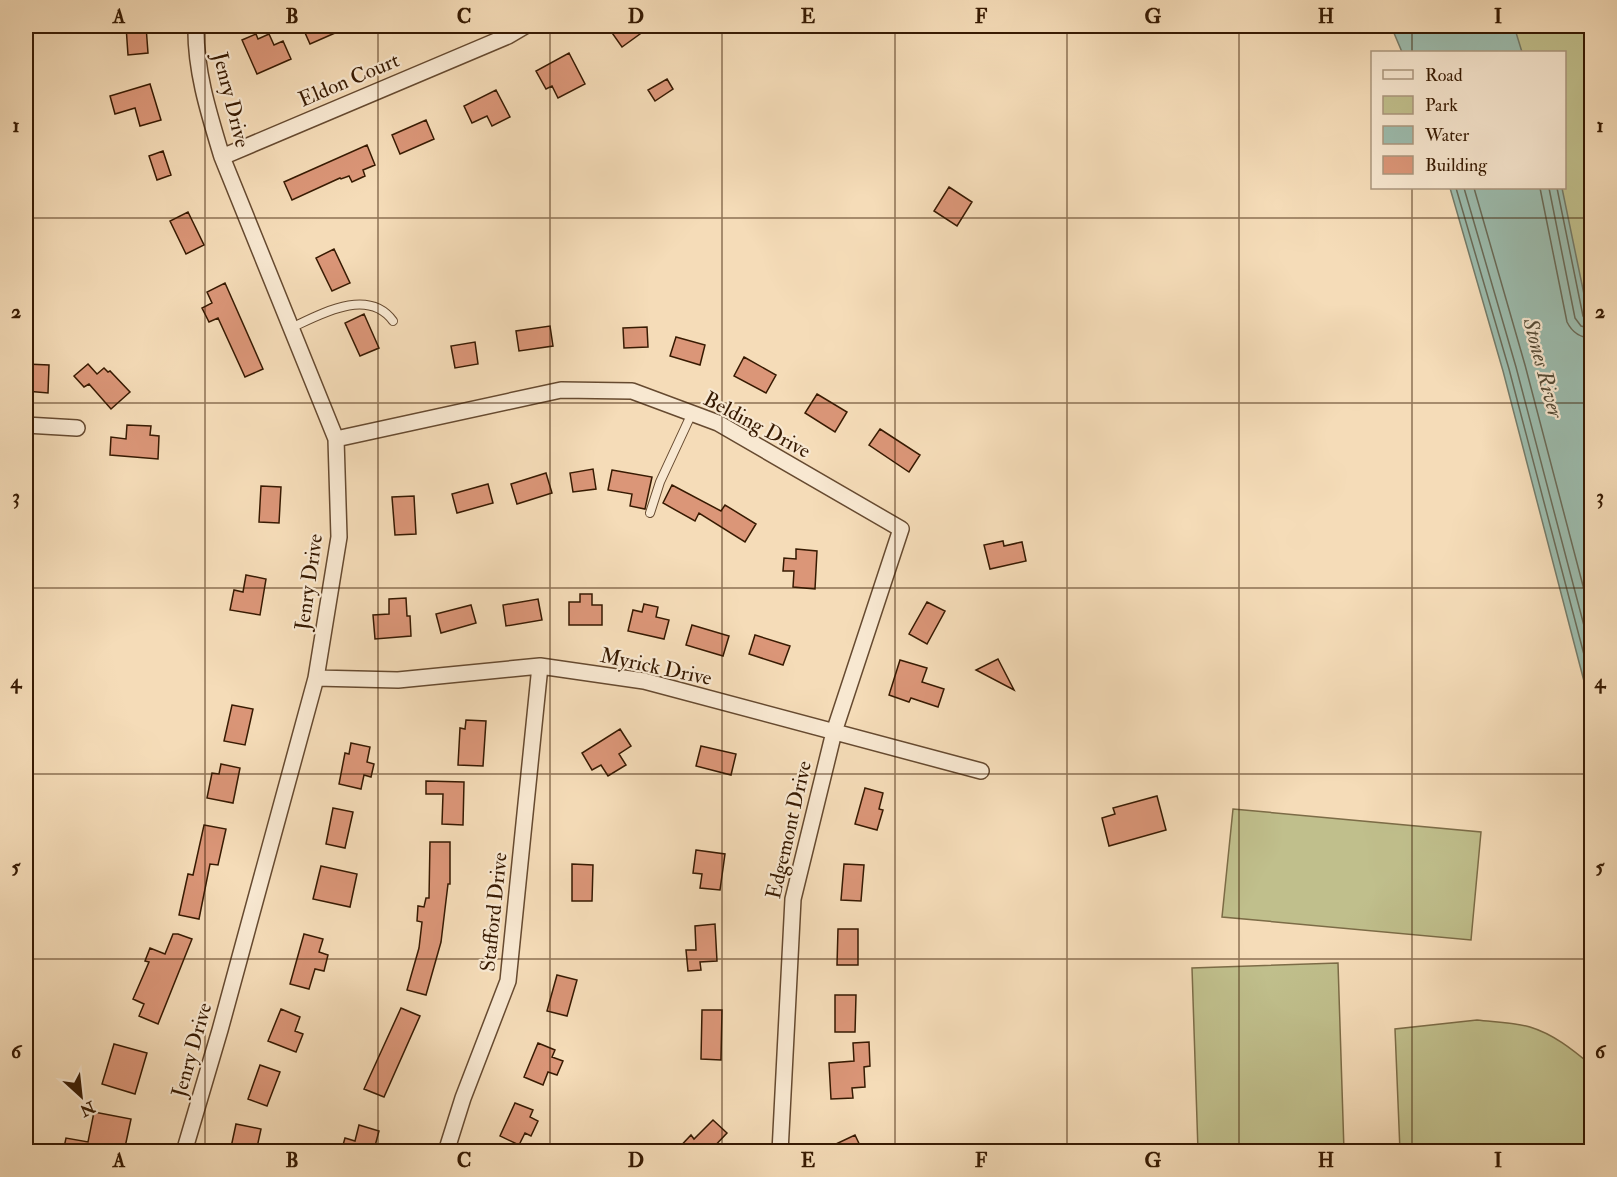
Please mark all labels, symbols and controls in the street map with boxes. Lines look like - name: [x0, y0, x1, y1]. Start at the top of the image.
- text: A: [112, 4, 126, 29]
- text: B: [285, 4, 299, 29]
- text: C: [457, 4, 471, 29]
- text: D: [628, 4, 644, 29]
- text: E: [801, 4, 816, 29]
- text: F: [975, 4, 988, 29]
- text: G: [1145, 4, 1162, 29]
- text: H: [1318, 4, 1334, 29]
- text: I: [1494, 4, 1502, 29]
- street label: Eldon Court: [294, 47, 404, 113]
- street label: Jenry Drive: [206, 49, 256, 151]
- legend: [1371, 51, 1566, 189]
- text: Road: [1425, 64, 1463, 87]
- text: Park: [1425, 94, 1458, 117]
- text: 1: [12, 113, 20, 138]
- text: 1: [1596, 113, 1604, 138]
- text: Water: [1424, 124, 1469, 147]
- text: Building: [1425, 154, 1488, 177]
- text: 2: [11, 299, 21, 324]
- text: 2: [1595, 299, 1605, 324]
- water label: Stones River: [1516, 314, 1570, 423]
- street label: Belding Drive: [699, 386, 815, 465]
- text: 3: [12, 484, 20, 509]
- text: 3: [1596, 484, 1604, 509]
- street label: Jenry Drive: [289, 532, 329, 633]
- street label: Myrick Drive: [598, 642, 715, 692]
- text: 4: [10, 669, 23, 694]
- text: 4: [1594, 669, 1607, 694]
- street label: Edgemont Drive: [760, 758, 818, 902]
- street label: Stafford Drive: [474, 851, 514, 973]
- text: 5: [12, 854, 22, 879]
- text: 5: [1596, 854, 1606, 879]
- street label: Jenry Drive: [165, 999, 218, 1101]
- text: 6: [11, 1039, 23, 1064]
- text: 6: [1595, 1039, 1607, 1064]
- north arrow: [51, 1066, 111, 1126]
- text: N: [76, 1096, 99, 1121]
- text: A: [112, 1148, 126, 1173]
- text: B: [285, 1148, 299, 1173]
- text: C: [457, 1148, 471, 1173]
- text: D: [628, 1148, 644, 1173]
- text: E: [801, 1148, 816, 1173]
- text: F: [975, 1148, 988, 1173]
- text: G: [1145, 1148, 1162, 1173]
- text: H: [1318, 1148, 1334, 1173]
- text: I: [1494, 1148, 1502, 1173]

